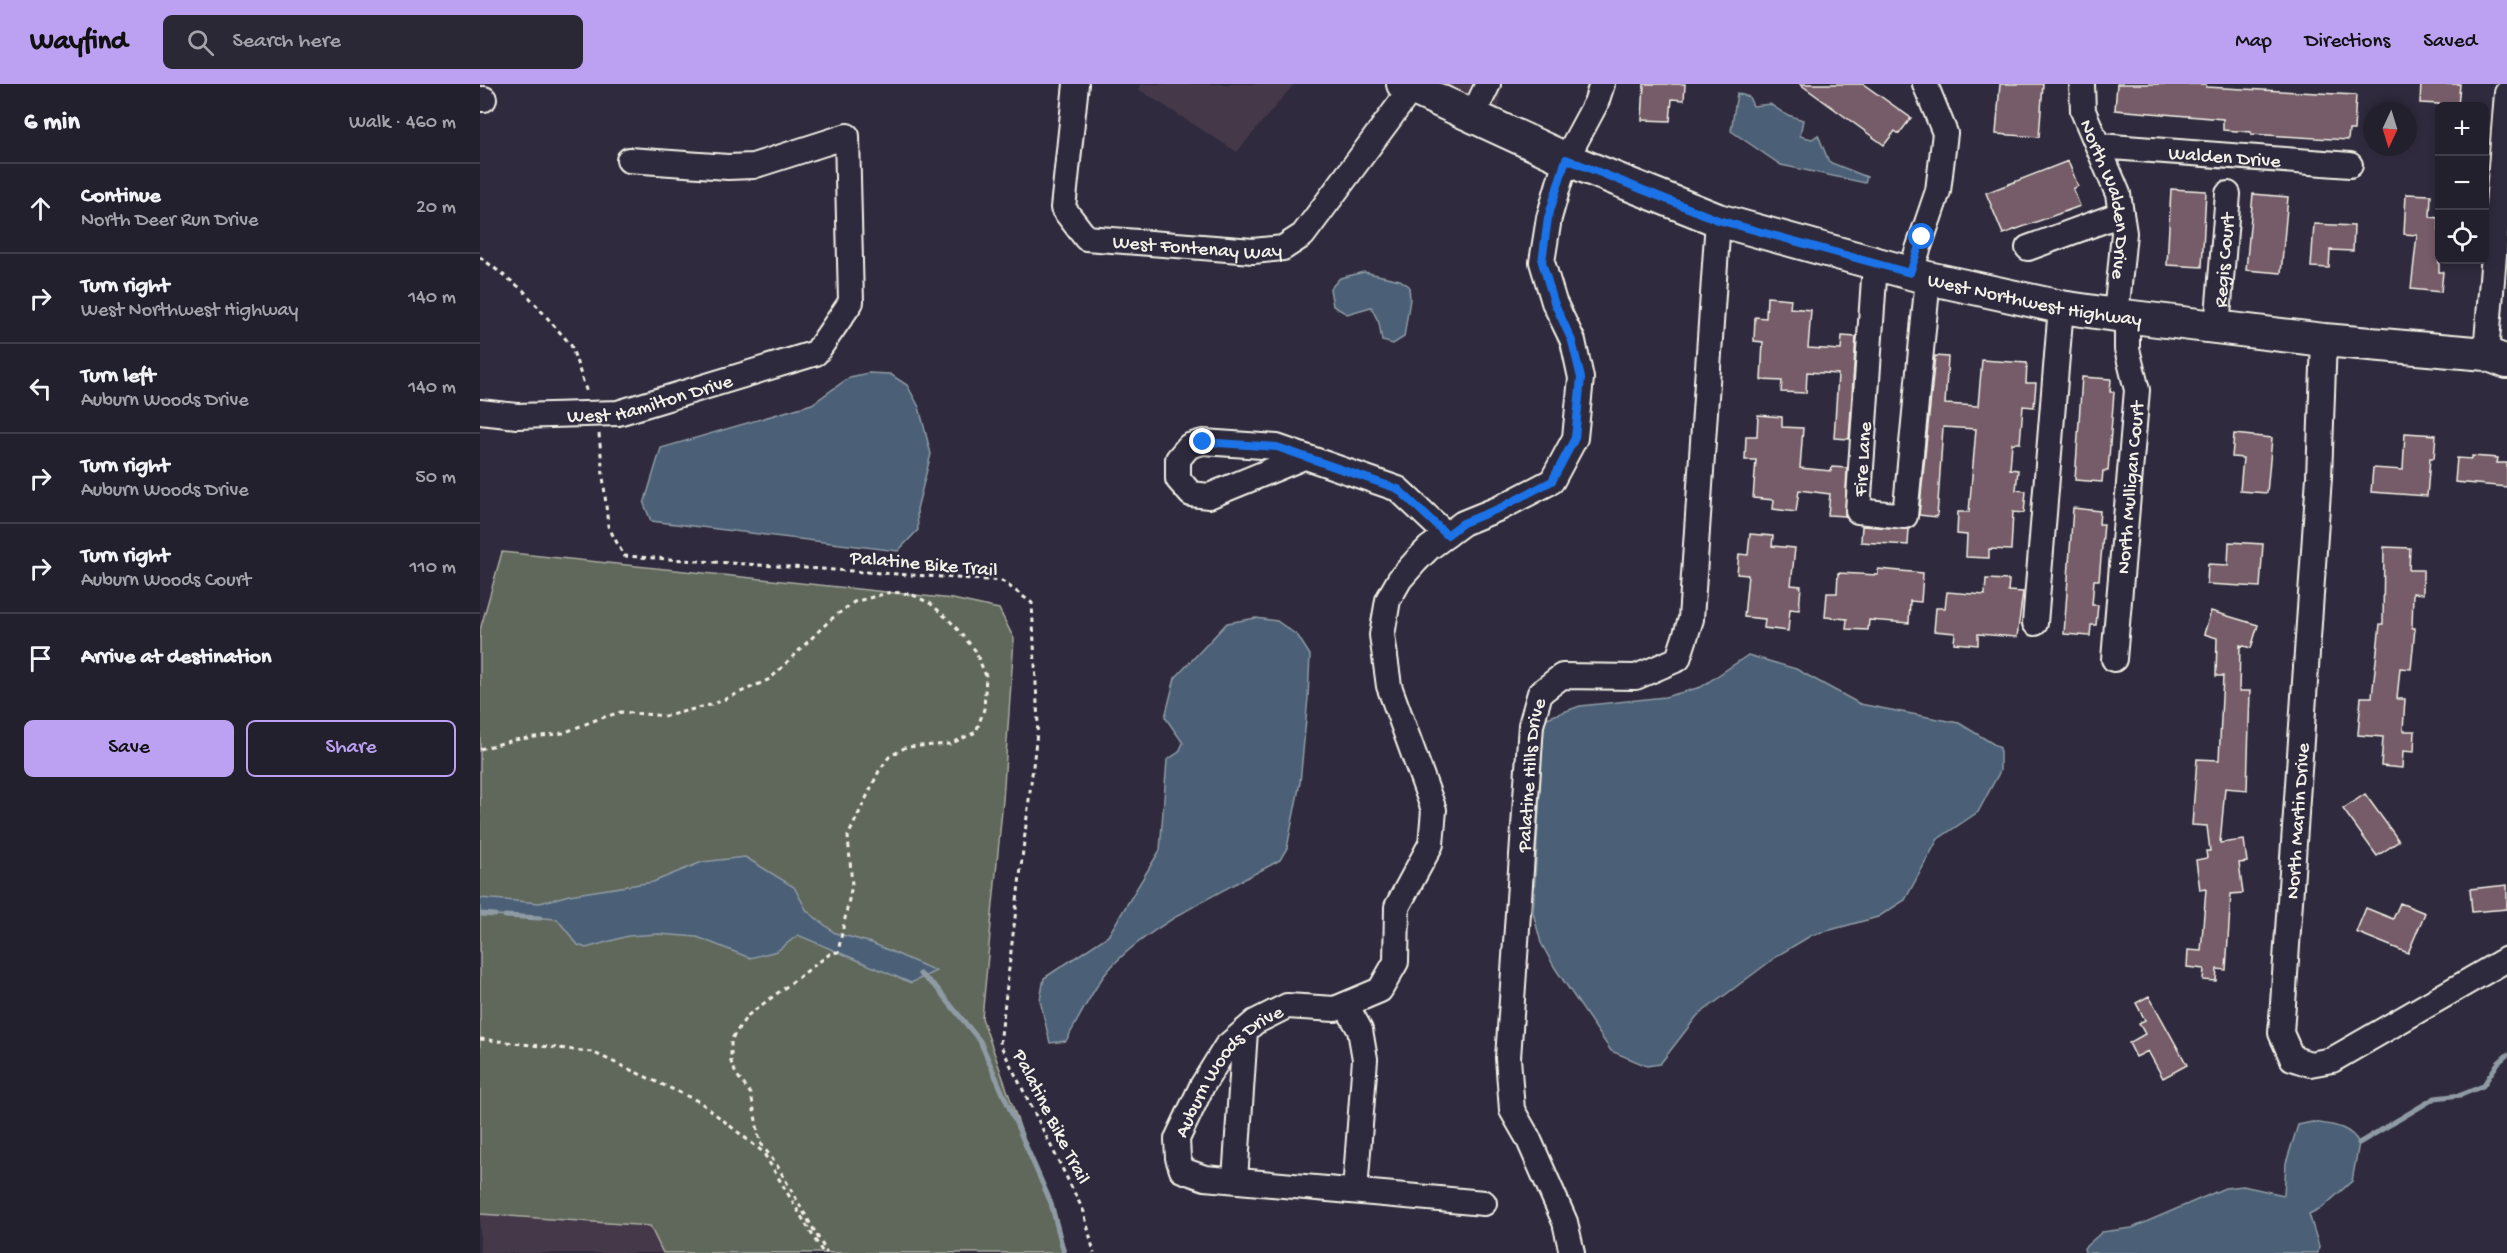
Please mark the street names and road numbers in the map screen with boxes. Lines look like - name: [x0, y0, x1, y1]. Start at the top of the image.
- street label: North Walden Drive: [2073, 117, 2132, 281]
- street label: Walden Drive: [2167, 143, 2282, 175]
- street label: Regis Court: [2211, 211, 2242, 309]
- street label: West Fontenay Way: [1112, 232, 1283, 267]
- street label: West Northwest Highway: [1925, 270, 2143, 333]
- street label: West Hamilton Drive: [567, 371, 736, 430]
- street label: North Mulligan Court: [2113, 399, 2151, 575]
- street label: Fire Lane: [1850, 420, 1879, 498]
- street label: Palatine Bike Trail: [848, 547, 998, 583]
- street label: Palatine Hills Drive: [1514, 695, 1553, 854]
- street label: North Martin Drive: [2283, 742, 2316, 900]
- street label: Auburn Woods Drive: [1171, 1002, 1288, 1142]
- street label: Palatine Bike Trail: [1006, 1046, 1094, 1189]

